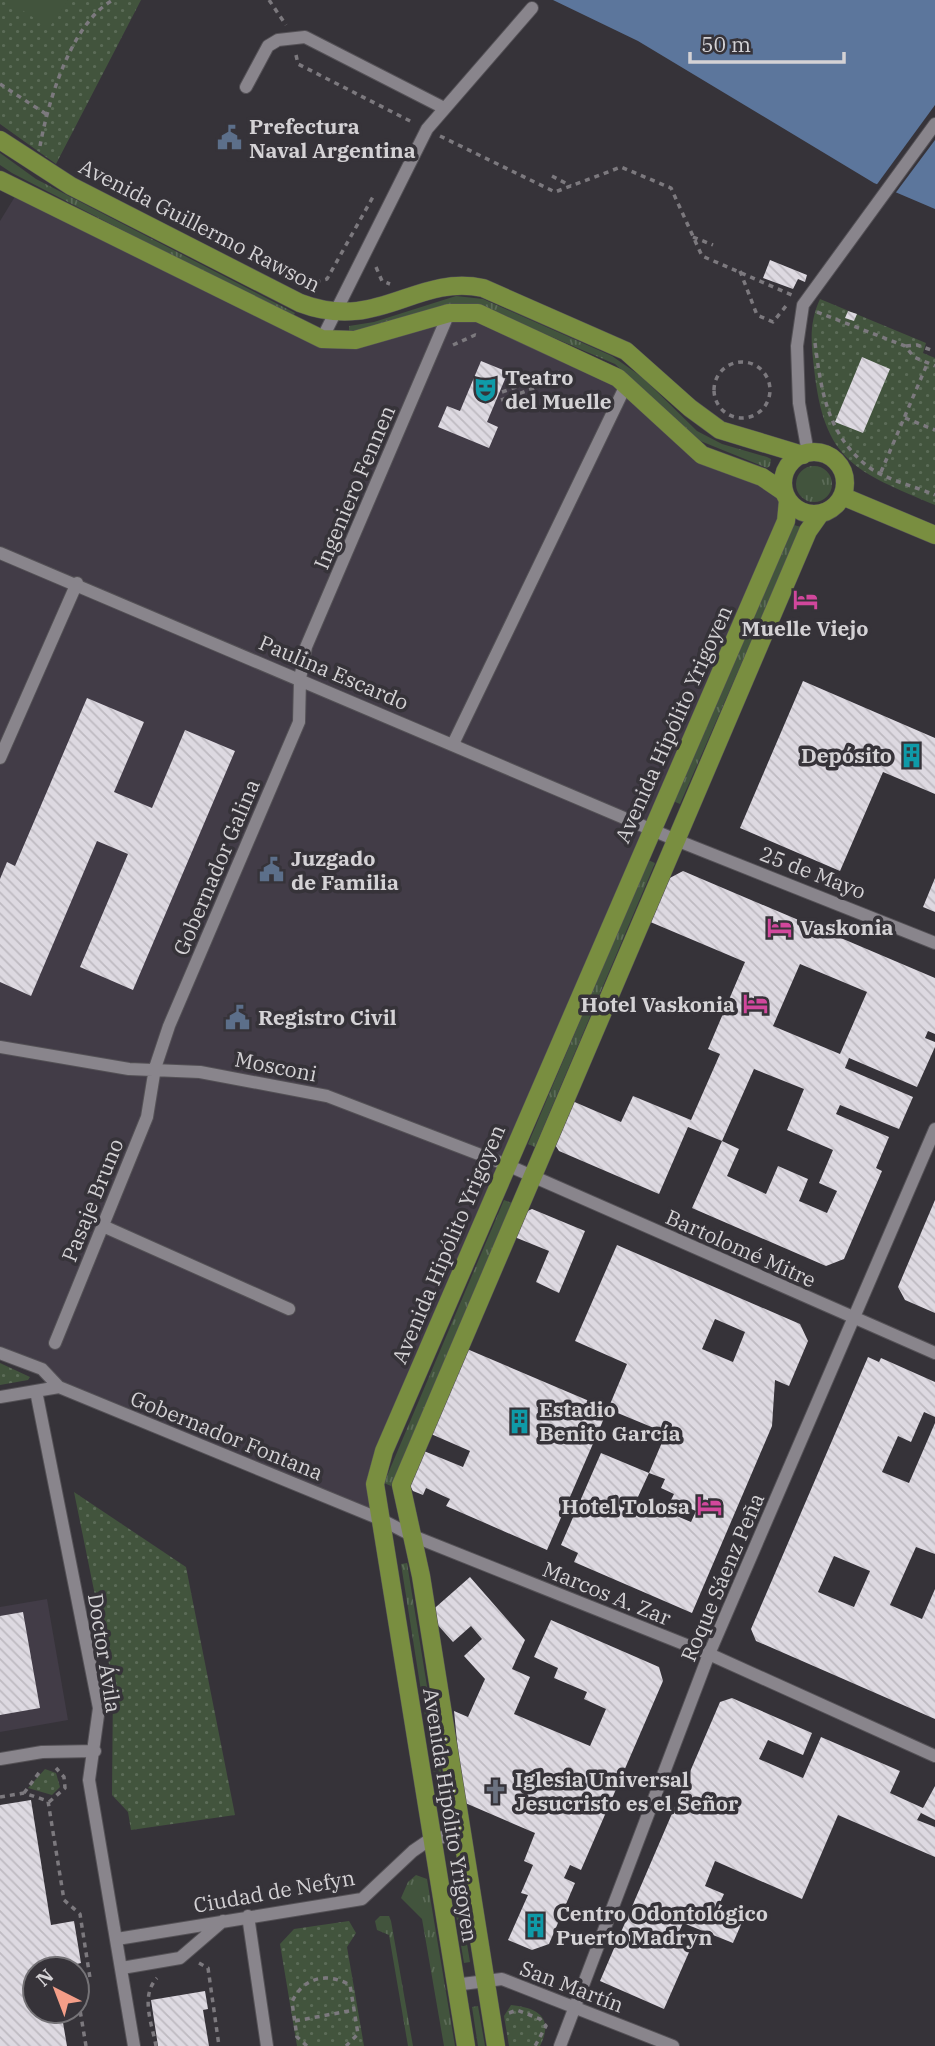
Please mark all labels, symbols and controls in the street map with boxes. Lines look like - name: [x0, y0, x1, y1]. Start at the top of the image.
- scale bar: [690, 21, 844, 65]
- text: 50 m: [701, 30, 751, 58]
- place label: Prefectura Naval Argentina: [249, 112, 416, 164]
- public building icon: Prefectura Naval Argentina: [215, 124, 243, 152]
- street label: Avenida Guillermo Rawson: [75, 152, 325, 298]
- place label: Teatro del Muelle: [505, 363, 612, 415]
- theatre icon: Teatro del Muelle: [471, 375, 499, 403]
- street label: Ingeniero Fennen: [307, 401, 401, 573]
- hotel icon: Muelle Viejo: [791, 585, 819, 613]
- street label: Avenida Hipólito Yrigoyen: [608, 601, 738, 847]
- place label: Muelle Viejo: [742, 614, 868, 642]
- street label: Paulina Escardo: [255, 628, 413, 716]
- place label: Depósito: [801, 741, 892, 769]
- building icon: Depósito: [898, 741, 926, 769]
- street label: Gobernador Galina: [166, 775, 266, 959]
- street label: 25 de Mayo: [756, 839, 870, 905]
- place label: Juzgado de Familia: [291, 844, 399, 896]
- public building icon: Juzgado de Familia: [257, 856, 285, 884]
- hotel icon: Vaskonia: [766, 913, 794, 941]
- place label: Vaskonia: [800, 913, 894, 941]
- place label: Hotel Vaskonia: [581, 990, 735, 1018]
- hotel icon: Hotel Vaskonia: [741, 990, 769, 1018]
- public building icon: Registro Civil: [224, 1003, 252, 1031]
- place label: Registro Civil: [258, 1003, 397, 1031]
- street label: Mosconi: [233, 1044, 319, 1088]
- street label: Avenida Hipólito Yrigoyen: [385, 1120, 511, 1368]
- street label: Pasaje Bruno: [55, 1134, 129, 1266]
- street label: Bartolomé Mitre: [662, 1202, 820, 1294]
- street label: Gobernador Fontana: [127, 1384, 327, 1486]
- place label: Estadio Benito García: [539, 1395, 681, 1447]
- building icon: Estadio Benito García: [505, 1407, 533, 1435]
- street label: Roque Sáenz Peña: [674, 1488, 770, 1666]
- place label: Hotel Tolosa: [561, 1492, 690, 1520]
- hotel icon: Hotel Tolosa: [696, 1492, 724, 1520]
- street label: Marcos A. Zar: [539, 1555, 676, 1632]
- street label: Doctor Ávila: [82, 1591, 128, 1715]
- street label: Avenida Hipólito Yrigoyen: [417, 1686, 485, 1944]
- place label: Iglesia Universal Jesucristo es el Señor: [515, 1765, 739, 1817]
- church icon: Iglesia Universal Jesucristo es el Señor: [481, 1777, 509, 1805]
- street label: Ciudad de Nefyn: [191, 1863, 357, 1919]
- place label: Centro Odontológico Puerto Madryn: [556, 1899, 768, 1951]
- building icon: Centro Odontológico Puerto Madryn: [522, 1911, 550, 1939]
- street label: San Martín: [516, 1953, 628, 2019]
- north arrow: [21, 1955, 91, 2025]
- text: N: [31, 1963, 58, 1991]

